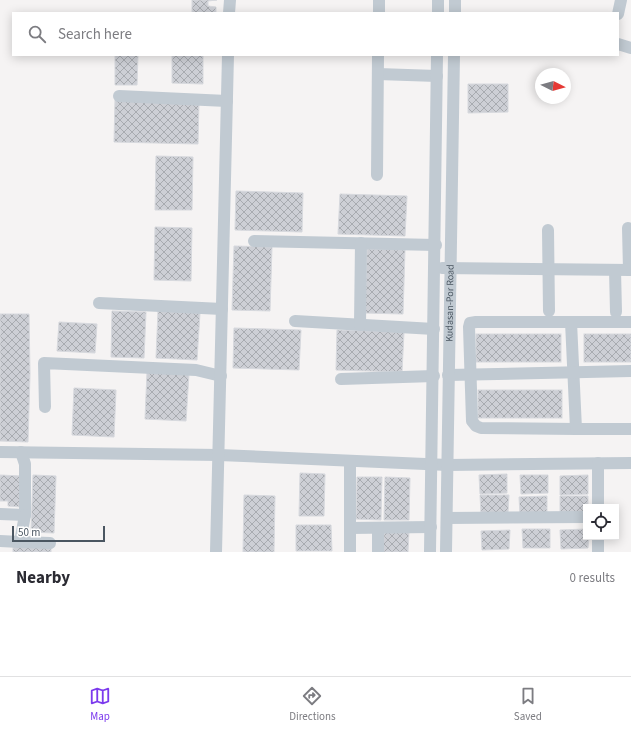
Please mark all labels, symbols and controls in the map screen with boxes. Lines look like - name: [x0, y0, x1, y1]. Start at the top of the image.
- search box: [12, 12, 619, 56]
- icon: search: [26, 23, 48, 45]
- text: Search here: [58, 24, 132, 45]
- north arrow: [535, 68, 571, 104]
- street label: Kudasan-Por Road: [442, 264, 458, 342]
- map controls: [583, 504, 619, 540]
- button: locate: [583, 504, 619, 540]
- scale bar: [12, 524, 105, 543]
- text: 50 m: [18, 525, 40, 540]
- text: Nearby: [16, 566, 70, 590]
- text: 0 results: [570, 569, 615, 587]
- tab: Map: [89, 685, 111, 724]
- tab: Directions: [289, 685, 336, 724]
- tab: Saved: [514, 685, 542, 724]

